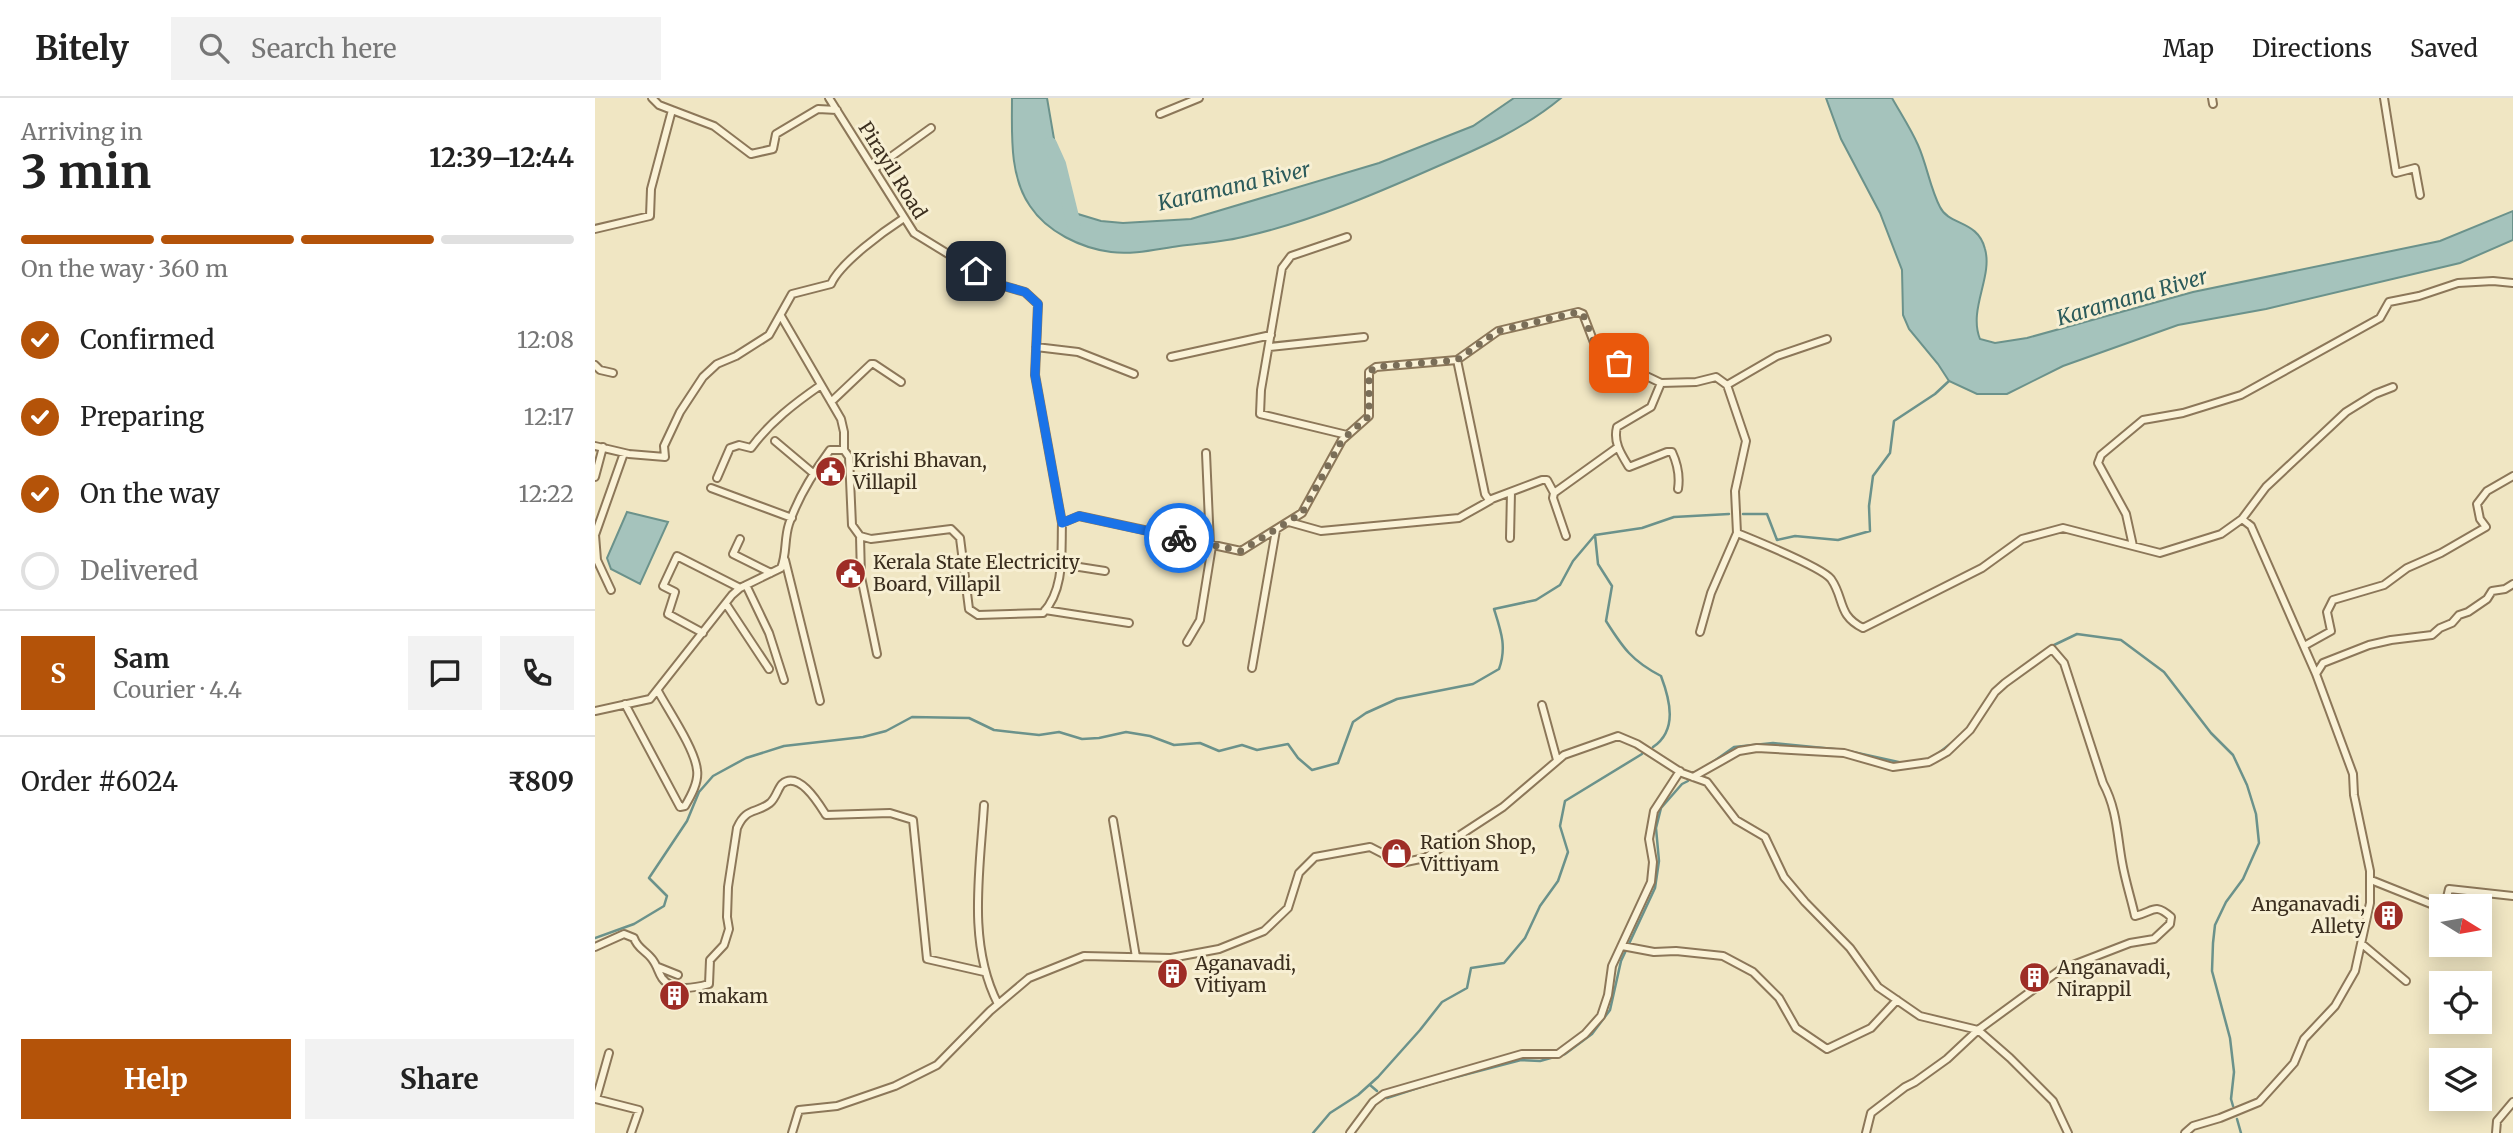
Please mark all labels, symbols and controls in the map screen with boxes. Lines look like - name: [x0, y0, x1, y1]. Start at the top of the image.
- search box: [171, 17, 661, 80]
- text: Bitely: [35, 28, 129, 69]
- icon: search: [195, 29, 233, 67]
- text: Search here: [251, 32, 397, 65]
- text: Map: [2163, 33, 2214, 64]
- text: Directions: [2252, 33, 2372, 64]
- text: Saved: [2410, 33, 2478, 64]
- text: Arriving in: [21, 117, 143, 146]
- street label: Pirayil Road: [854, 117, 932, 223]
- text: 12:39–12:44: [429, 141, 574, 174]
- text: 3 min: [21, 143, 151, 201]
- water label: Karamana River: [1154, 155, 1313, 217]
- pin: [946, 241, 1006, 301]
- icon: home: [957, 252, 995, 290]
- text: On the way · 360 m: [21, 254, 228, 283]
- water label: Karamana River: [2052, 262, 2211, 332]
- icon: check: [21, 321, 59, 359]
- text: Confirmed: [80, 323, 215, 356]
- text: 12:08: [517, 325, 574, 354]
- pin: [1589, 333, 1649, 393]
- icon: bag: [1600, 344, 1638, 382]
- icon: check: [21, 398, 59, 436]
- text: Preparing: [80, 400, 204, 433]
- text: 12:17: [524, 402, 574, 431]
- place label: Krishi Bhavan, Villapil: [852, 448, 987, 494]
- public building icon: Krishi Bhavan, Villapil: [813, 454, 847, 488]
- icon: check: [21, 475, 59, 513]
- text: On the way: [80, 477, 220, 510]
- text: 12:22: [519, 479, 574, 508]
- courier: [1144, 503, 1214, 573]
- icon: bike: [1160, 519, 1198, 557]
- place label: Kerala State Electricity Board, Villapil: [873, 550, 1080, 596]
- text: Delivered: [80, 554, 199, 587]
- public building icon: Kerala State Electricity Board, Villapil: [833, 556, 867, 590]
- button: chat: [408, 636, 482, 710]
- button: phone: [500, 636, 574, 710]
- text: Sam: [113, 642, 170, 675]
- text: S: [50, 657, 66, 690]
- text: Courier · 4.4: [113, 675, 242, 704]
- text: Order #6024: [21, 765, 178, 798]
- text: ₹809: [507, 765, 574, 798]
- place label: Ration Shop, Vittiyam: [1419, 830, 1536, 876]
- shop icon: Ration Shop, Vittiyam: [1380, 836, 1414, 870]
- place label: Anganavadi, Allety: [2251, 892, 2365, 938]
- north arrow: [2429, 894, 2492, 957]
- map controls: [2429, 894, 2492, 1111]
- building icon: Anganavadi, Allety: [2371, 898, 2405, 932]
- place label: Aganavadi, Vitiyam: [1194, 951, 1296, 997]
- place label: Anganavadi, Nirappil: [2056, 955, 2170, 1001]
- building icon: Aganavadi, Vitiyam: [1155, 957, 1189, 991]
- building icon: Anganavadi, Nirappil: [2017, 961, 2051, 995]
- button: locate: [2429, 971, 2492, 1034]
- building icon: makam: [658, 979, 692, 1013]
- place label: makam: [698, 984, 768, 1008]
- button: Help: [21, 1039, 291, 1119]
- button: Share: [305, 1039, 574, 1119]
- button: layers: [2429, 1048, 2492, 1111]

